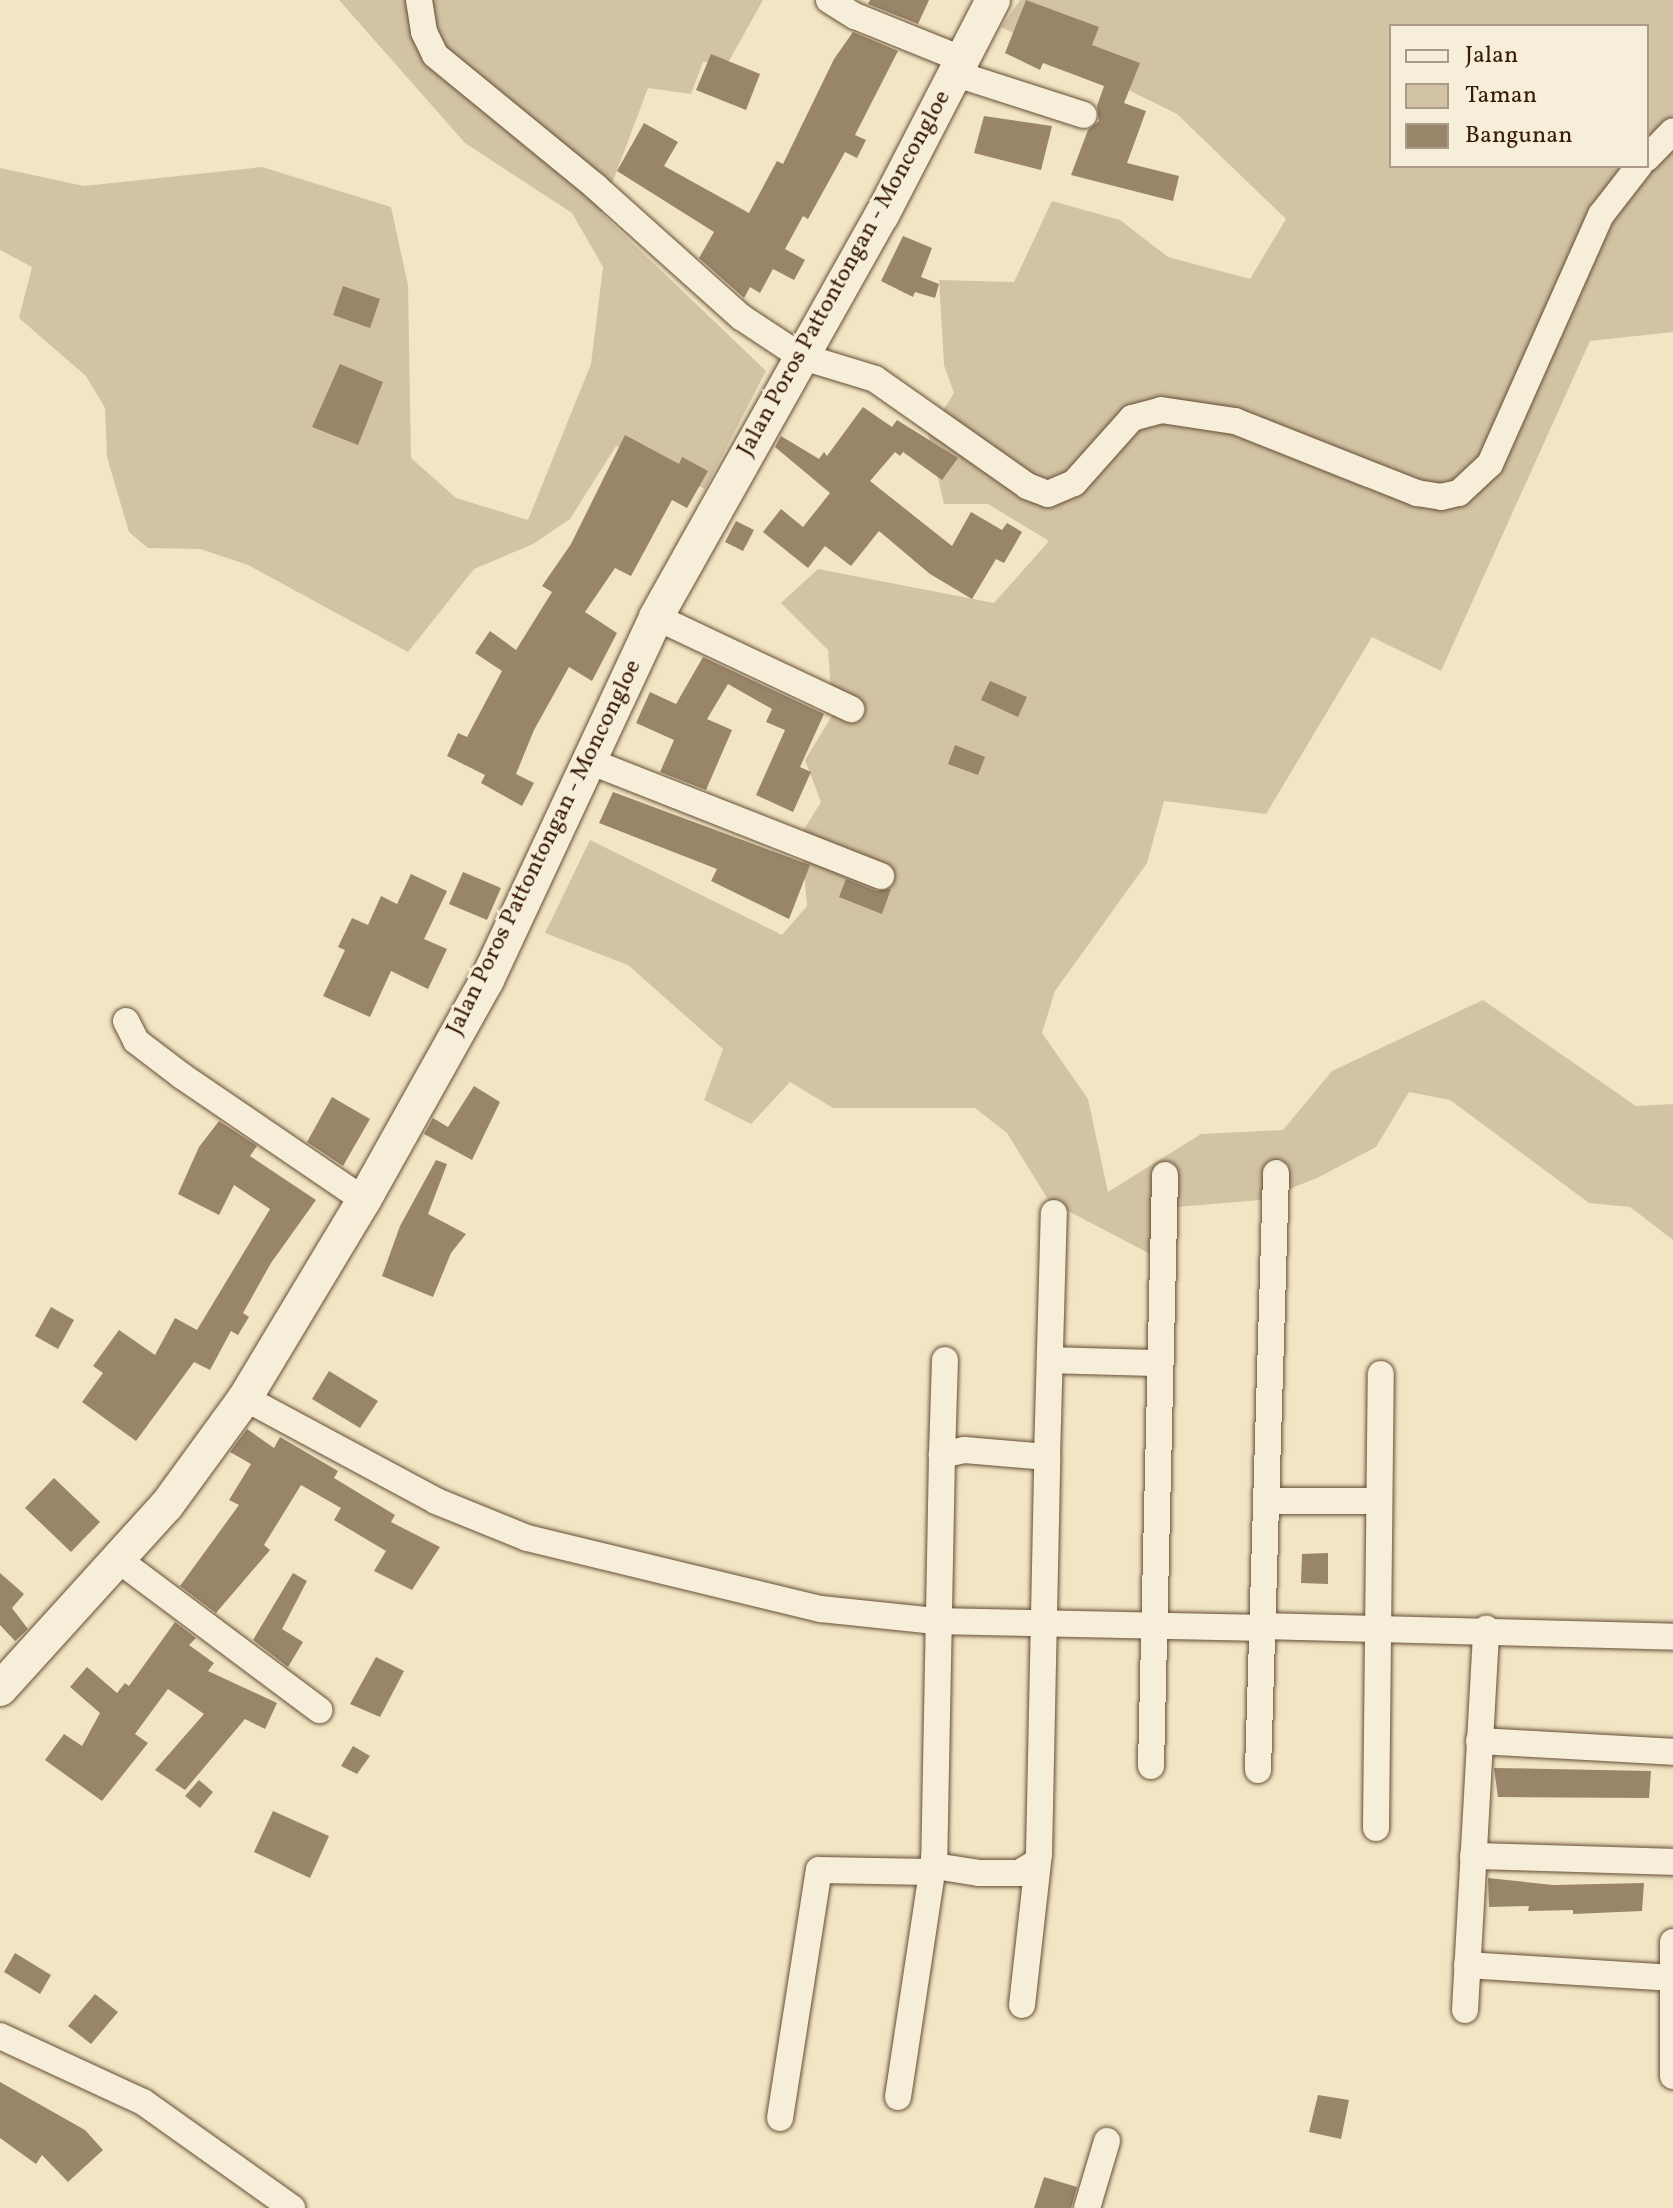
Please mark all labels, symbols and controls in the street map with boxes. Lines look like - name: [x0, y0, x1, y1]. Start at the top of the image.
- legend: [1389, 24, 1649, 168]
- text: Jalan: [1465, 39, 1518, 73]
- text: Taman: [1465, 79, 1537, 113]
- street label: Jalan Poros Pattontongan - Moncongloe: [732, 86, 958, 462]
- text: Bangunan: [1465, 119, 1573, 153]
- street label: Jalan Poros Pattontongan - Moncongloe: [441, 655, 649, 1041]

